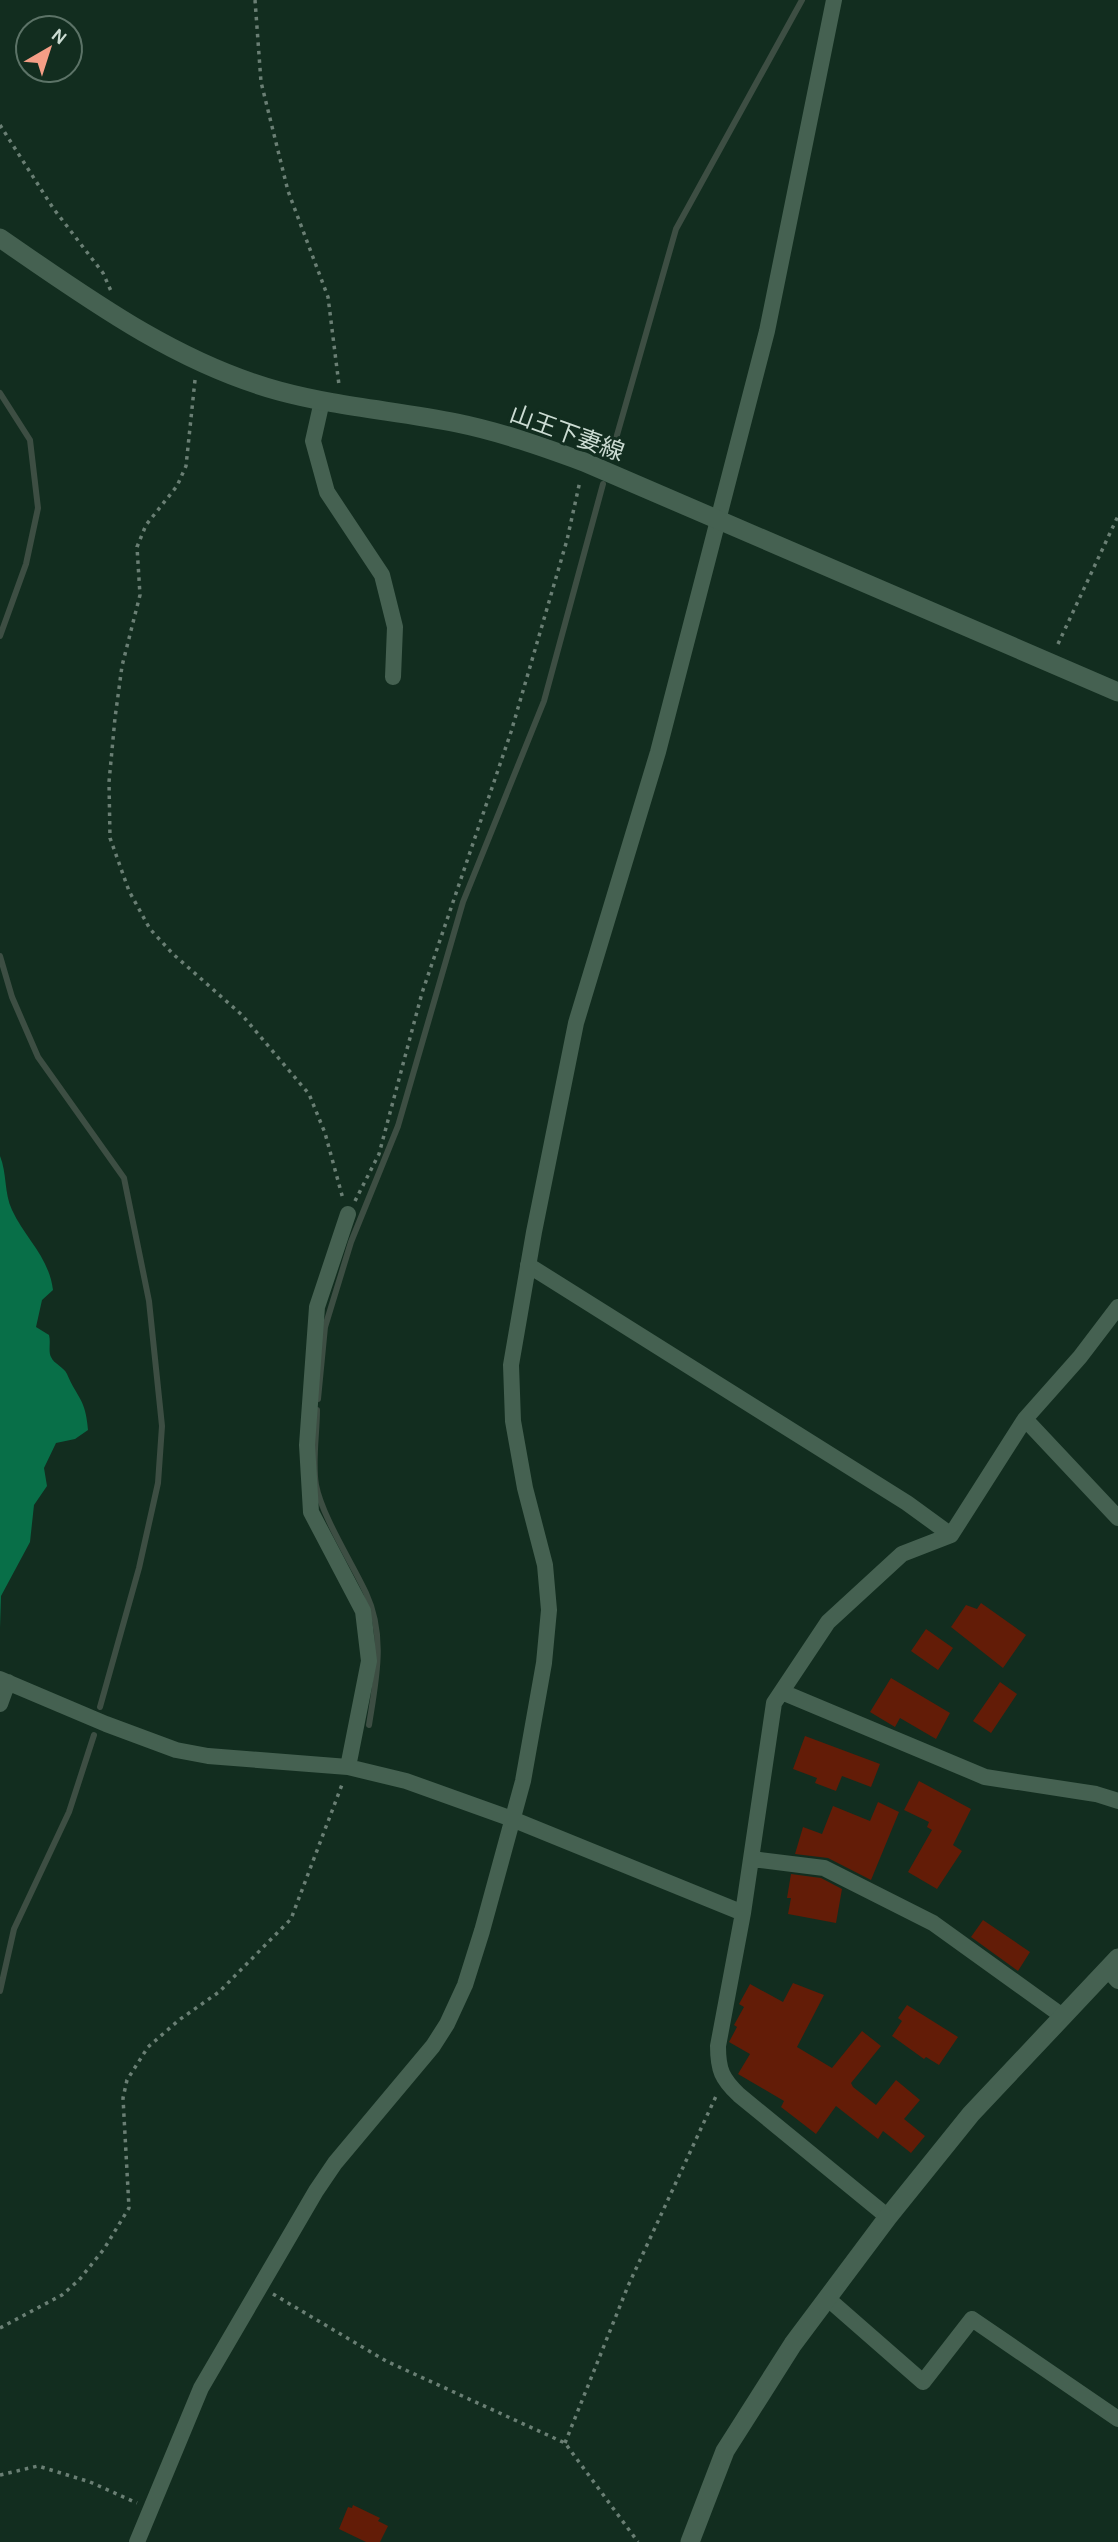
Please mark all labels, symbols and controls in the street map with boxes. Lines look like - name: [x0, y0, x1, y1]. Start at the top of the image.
- north arrow: [14, 14, 84, 84]
- text: N: [47, 24, 71, 49]
- street label: 山王下妻線: [506, 399, 628, 467]

